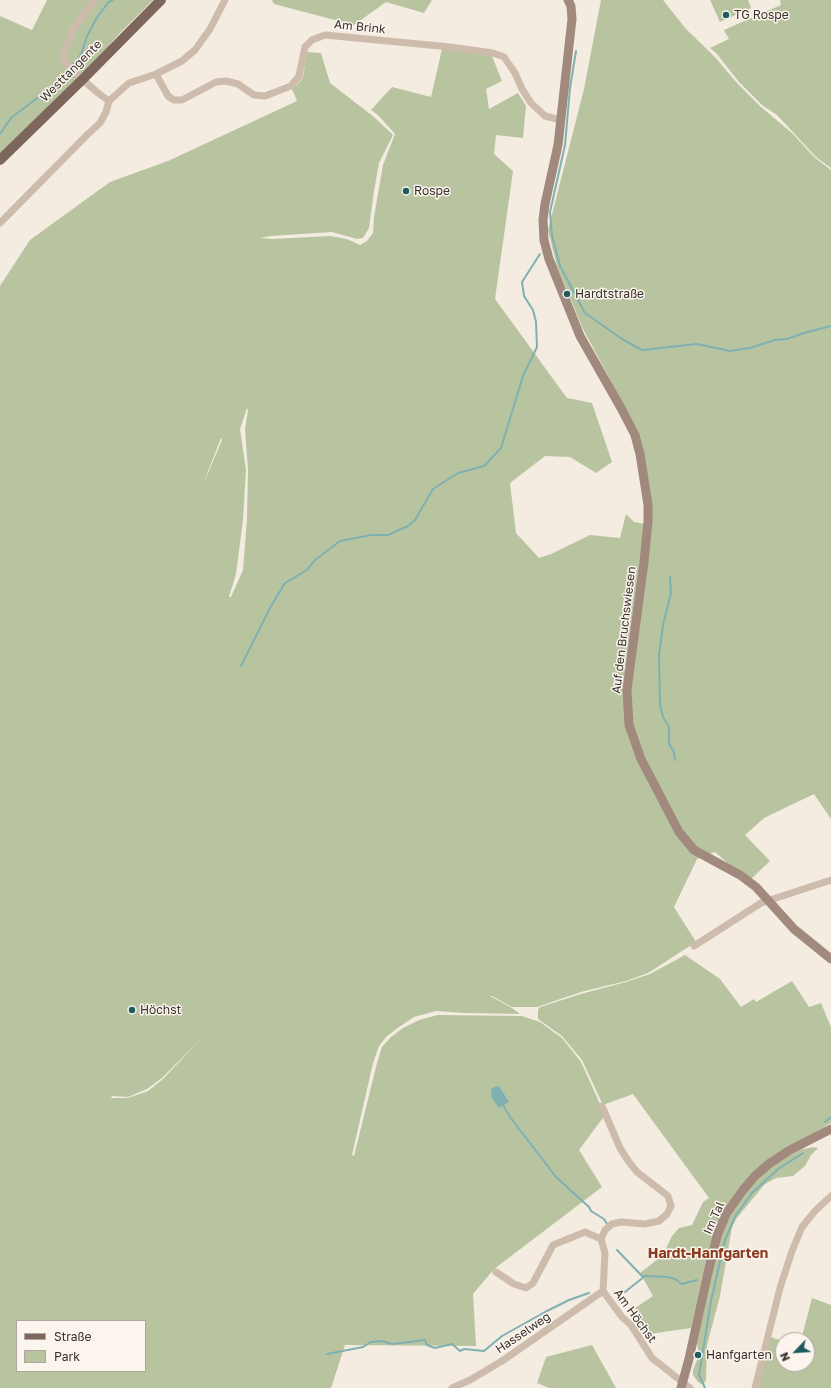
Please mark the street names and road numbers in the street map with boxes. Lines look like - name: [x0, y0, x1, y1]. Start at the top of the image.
- street label: Am Brink: [334, 17, 386, 37]
- street label: Westtangente: [37, 37, 105, 105]
- street label: Auf den Bruchswiesen: [609, 566, 639, 694]
- street label: Im Tal: [700, 1199, 728, 1237]
- street label: Am Höchst: [611, 1286, 659, 1346]
- street label: Hasselweg: [493, 1309, 553, 1357]

